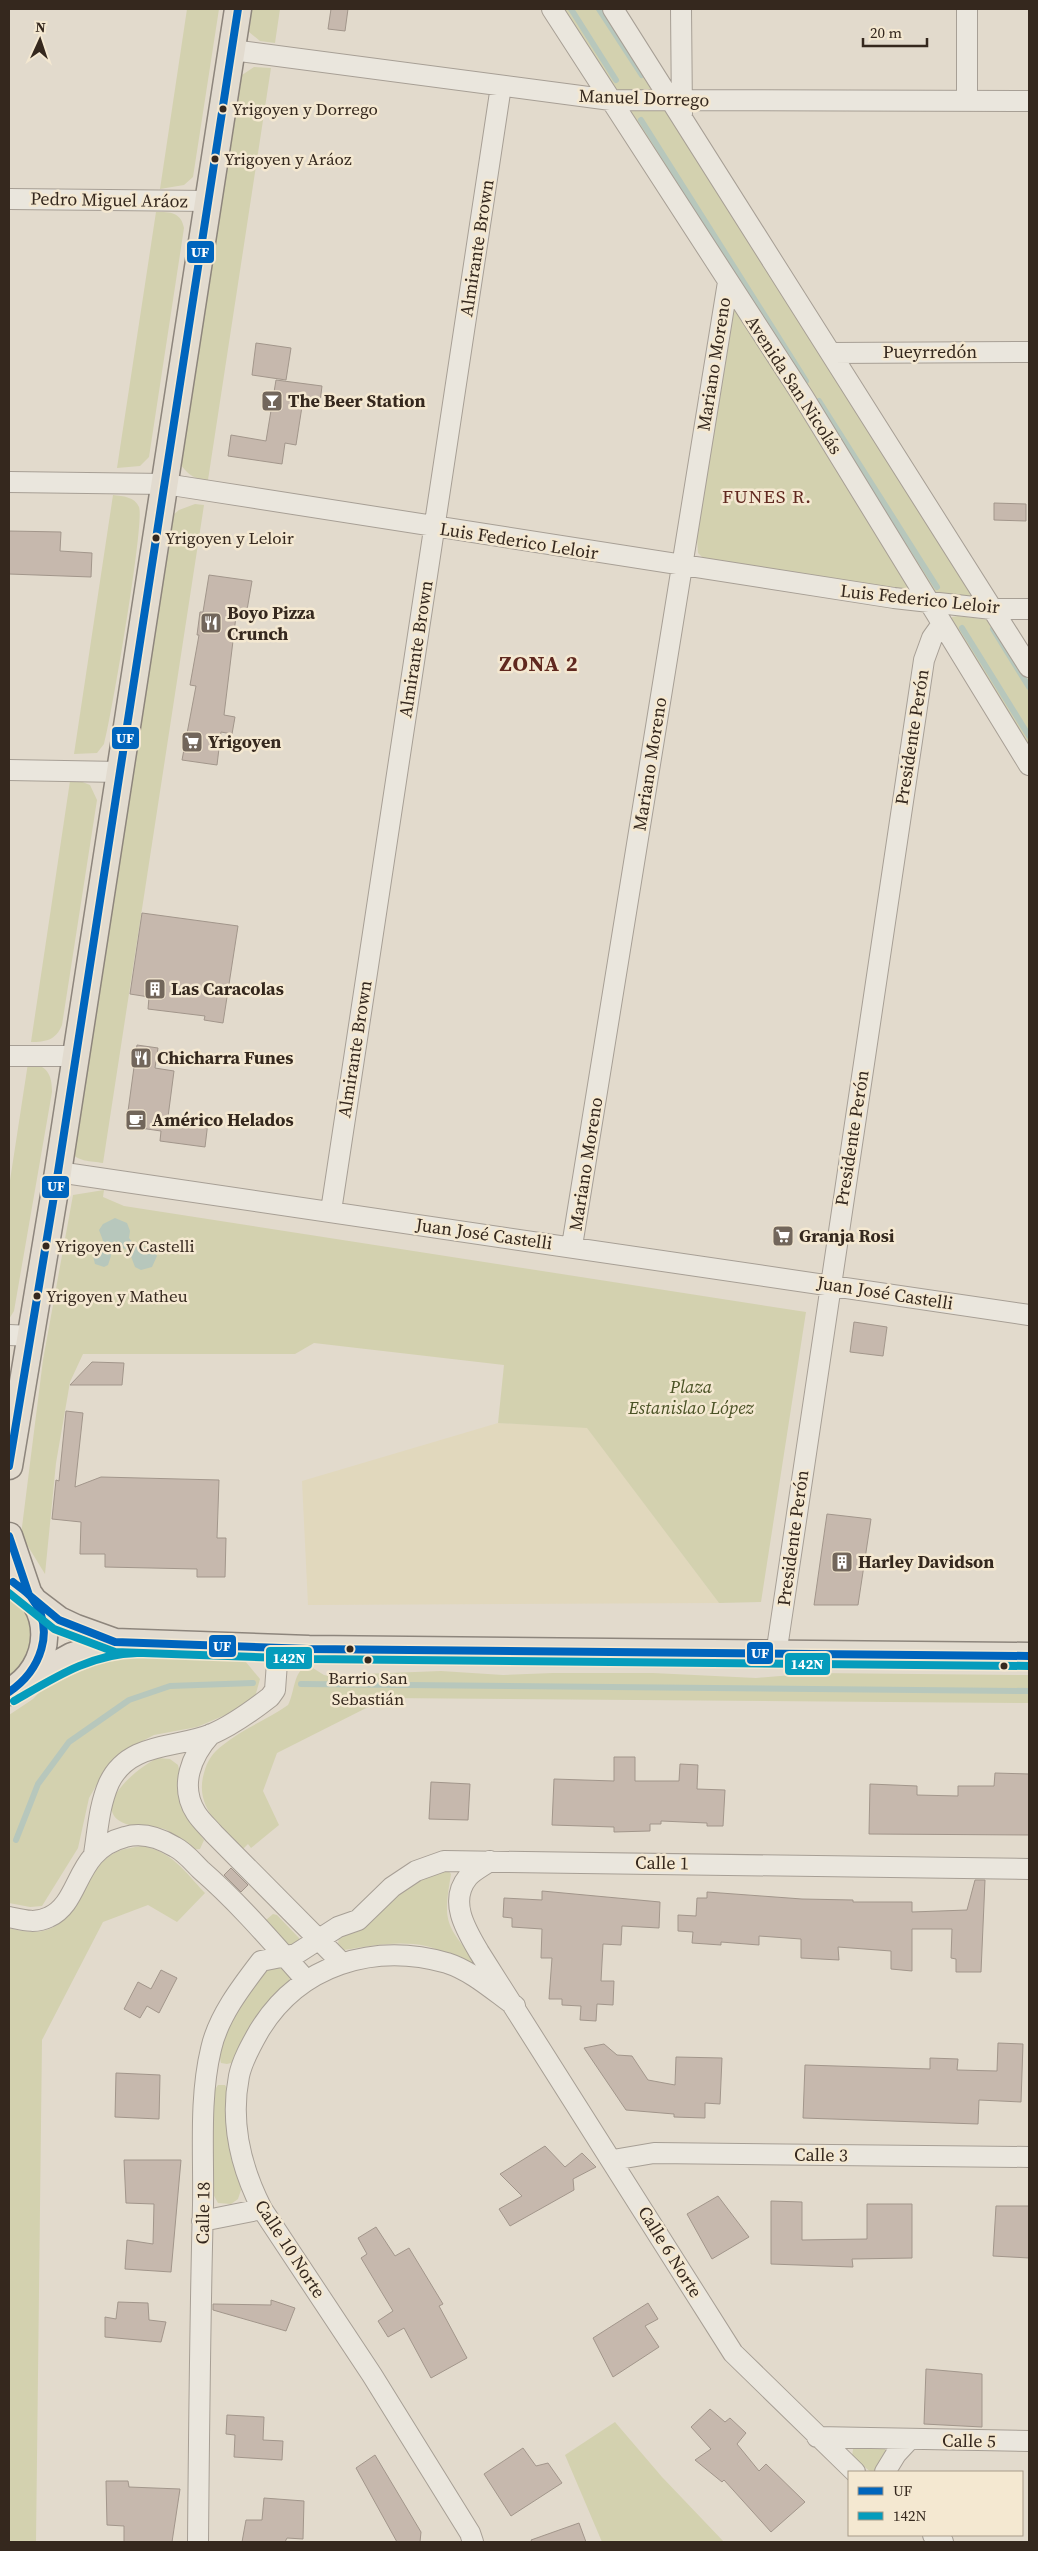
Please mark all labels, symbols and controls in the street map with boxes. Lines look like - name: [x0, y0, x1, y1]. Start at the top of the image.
- north arrow: [15, 15, 65, 65]
- scale bar: [863, 15, 927, 47]
- text: N: [35, 17, 46, 37]
- text: 20 m: [870, 22, 902, 43]
- street label: Manuel Dorrego: [578, 83, 710, 112]
- place label: Yrigoyen y Dorrego: [232, 97, 378, 121]
- marker: Yrigoyen y Dorrego: [218, 104, 228, 114]
- place label: Yrigoyen y Aráoz: [224, 147, 352, 171]
- marker: Yrigoyen y Aráoz: [210, 154, 220, 164]
- street label: Almirante Brown: [453, 177, 500, 318]
- street label: Pedro Miguel Aráoz: [30, 186, 188, 213]
- line badge: UF: [186, 240, 215, 264]
- text: UF: [191, 242, 209, 262]
- street label: Mariano Moreno: [691, 295, 736, 433]
- street label: Avenida San Nicolás: [740, 310, 849, 459]
- street label: Pueyrredón: [883, 339, 977, 364]
- place label: The Beer Station: [288, 388, 426, 413]
- bar icon: The Beer Station: [260, 389, 284, 413]
- district label: FUNES R.: [722, 483, 812, 509]
- street label: Luis Federico Leloir: [438, 516, 601, 565]
- place label: Yrigoyen y Leloir: [165, 526, 295, 550]
- marker: Yrigoyen y Leloir: [151, 533, 161, 543]
- street label: Almirante Brown: [392, 578, 439, 719]
- street label: Luis Federico Leloir: [839, 578, 1001, 619]
- place label: Boyo Pizza Crunch: [227, 600, 315, 646]
- restaurant icon: Boyo Pizza Crunch: [199, 611, 223, 635]
- district label: ZONA 2: [499, 648, 579, 678]
- street label: Presidente Perón: [888, 667, 935, 807]
- street label: Mariano Moreno: [627, 695, 672, 833]
- line badge: UF: [111, 726, 140, 750]
- text: UF: [116, 728, 134, 748]
- place label: Yrigoyen: [208, 729, 281, 754]
- supermarket icon: Yrigoyen: [180, 730, 204, 754]
- place label: Las Caracolas: [171, 976, 284, 1001]
- building icon: Las Caracolas: [143, 977, 167, 1001]
- street label: Almirante Brown: [331, 978, 378, 1119]
- place label: Chicharra Funes: [157, 1045, 293, 1070]
- restaurant icon: Chicharra Funes: [129, 1046, 153, 1070]
- street label: Presidente Perón: [828, 1068, 875, 1208]
- street label: Mariano Moreno: [563, 1095, 608, 1233]
- place label: Américo Helados: [152, 1107, 294, 1132]
- cafe icon: Américo Helados: [124, 1108, 148, 1132]
- line badge: UF: [41, 1175, 70, 1199]
- text: UF: [47, 1176, 65, 1196]
- street label: Juan José Castelli: [413, 1211, 554, 1255]
- place label: Granja Rosi: [799, 1223, 895, 1248]
- supermarket icon: Granja Rosi: [771, 1224, 795, 1248]
- place label: Yrigoyen y Castelli: [55, 1234, 195, 1258]
- marker: Yrigoyen y Castelli: [41, 1241, 51, 1251]
- street label: Juan José Castelli: [814, 1269, 955, 1316]
- place label: Yrigoyen y Matheu: [46, 1284, 188, 1308]
- marker: Yrigoyen y Matheu: [32, 1291, 42, 1301]
- park label: Plaza Estanislao López: [627, 1374, 754, 1420]
- street label: Presidente Perón: [771, 1468, 814, 1608]
- place label: Harley Davidson: [858, 1549, 994, 1574]
- building icon: Harley Davidson: [830, 1550, 854, 1574]
- line badge: UF: [208, 1634, 237, 1658]
- text: UF: [213, 1636, 231, 1656]
- line badge: UF: [746, 1641, 774, 1665]
- text: UF: [751, 1643, 769, 1663]
- unlabelled marker: [345, 1644, 355, 1654]
- line badge: 142N: [265, 1646, 313, 1670]
- text: 142N: [273, 1648, 305, 1668]
- line badge: 142N: [784, 1652, 831, 1676]
- text: 142N: [791, 1654, 823, 1674]
- marker: Barrio San Sebastián: [363, 1655, 373, 1665]
- unlabelled marker: [999, 1661, 1009, 1671]
- place label: Barrio San Sebastián: [328, 1666, 408, 1711]
- street label: Calle 1: [635, 1850, 689, 1875]
- street label: Calle 3: [794, 2142, 848, 2167]
- street label: Calle 18: [189, 2181, 216, 2245]
- street label: Calle 10 Norte: [249, 2195, 332, 2303]
- street label: Calle 6 Norte: [632, 2201, 709, 2302]
- street label: Calle 5: [942, 2428, 996, 2453]
- legend: [848, 2471, 1023, 2536]
- text: UF: [893, 2480, 913, 2501]
- text: 142N: [893, 2505, 927, 2526]

